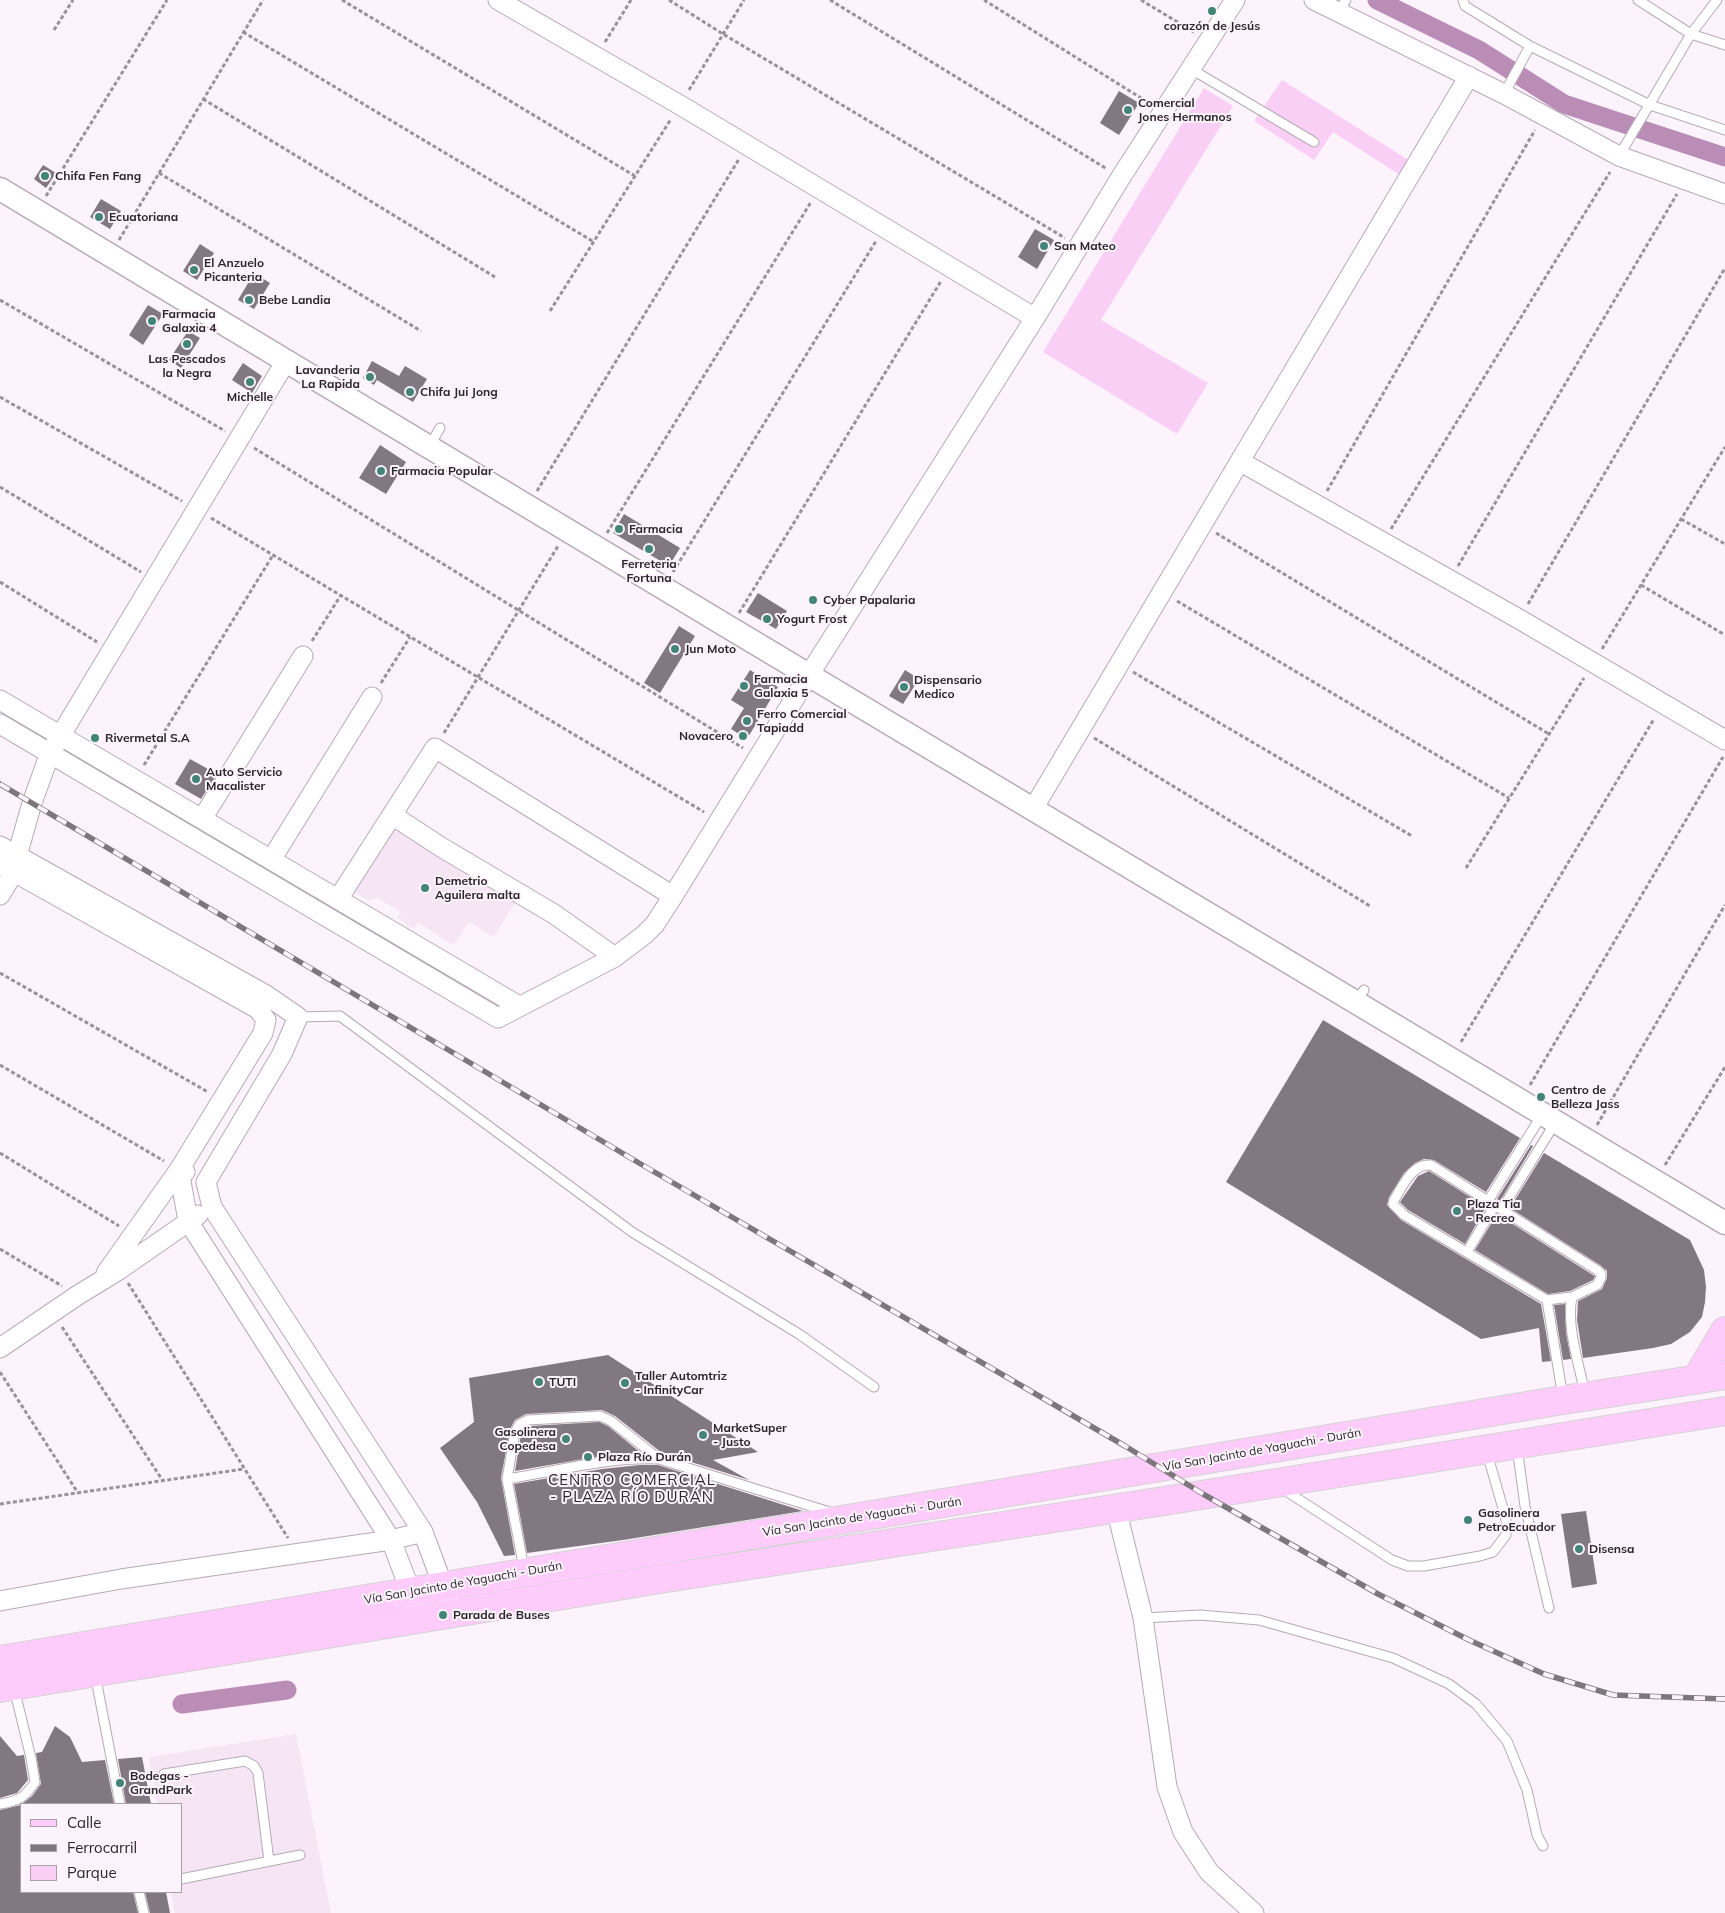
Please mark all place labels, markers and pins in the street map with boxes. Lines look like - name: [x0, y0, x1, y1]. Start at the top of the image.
- marker: corazón de Jesús: [1206, 5, 1218, 17]
- place label: corazón de Jesús: [1164, 19, 1260, 33]
- place label: Comercial Jones Hermanos: [1138, 96, 1232, 124]
- marker: Comercial Jones Hermanos: [1122, 104, 1134, 116]
- place label: Chifa Fen Fang: [55, 169, 141, 183]
- marker: Chifa Fen Fang: [39, 170, 51, 182]
- place label: Ecuatoriana: [109, 210, 178, 224]
- marker: Ecuatoriana: [93, 211, 105, 223]
- place label: San Mateo: [1054, 239, 1116, 253]
- marker: San Mateo: [1038, 240, 1050, 252]
- place label: El Anzuelo Picanteria: [204, 256, 264, 284]
- marker: El Anzuelo Picanteria: [188, 264, 200, 276]
- place label: Bebe Landia: [259, 293, 331, 307]
- marker: Bebe Landia: [243, 294, 255, 306]
- place label: Farmacia Galaxia 4: [162, 307, 217, 335]
- marker: Farmacia Galaxia 4: [146, 315, 158, 327]
- marker: Las Pescados la Negra: [181, 338, 193, 350]
- place label: Las Pescados la Negra: [148, 352, 226, 380]
- place label: Lavanderia La Rapida: [296, 363, 360, 391]
- marker: Lavanderia La Rapida: [364, 371, 376, 383]
- marker: Michelle: [244, 376, 256, 388]
- place label: Chifa Jui Jong: [420, 385, 498, 399]
- marker: Chifa Jui Jong: [404, 386, 416, 398]
- place label: Michelle: [227, 390, 273, 404]
- place label: Farmacia Popular: [391, 464, 493, 478]
- marker: Farmacia Popular: [375, 465, 387, 477]
- place label: Farmacia: [629, 522, 683, 536]
- marker: Farmacia: [613, 523, 625, 535]
- marker: Ferreteria Fortuna: [643, 543, 655, 555]
- place label: Ferreteria Fortuna: [621, 557, 677, 585]
- place label: Cyber Papalaria: [823, 593, 915, 607]
- marker: Cyber Papalaria: [807, 594, 819, 606]
- place label: Yogurt Frost: [777, 612, 847, 626]
- marker: Yogurt Frost: [761, 613, 773, 625]
- place label: Jun Moto: [685, 642, 736, 656]
- marker: Jun Moto: [669, 643, 681, 655]
- place label: Farmacia Galaxia 5: [754, 672, 809, 700]
- place label: Dispensario Medico: [914, 673, 982, 701]
- marker: Farmacia Galaxia 5: [738, 680, 750, 692]
- marker: Dispensario Medico: [898, 681, 910, 693]
- place label: Ferro Comercial Tapiadd: [757, 707, 847, 735]
- marker: Ferro Comercial Tapiadd: [741, 715, 753, 727]
- place label: Novacero: [679, 729, 733, 743]
- marker: Novacero: [737, 730, 749, 742]
- place label: Rivermetal S.A: [105, 731, 190, 745]
- marker: Rivermetal S.A: [89, 732, 101, 744]
- place label: Auto Servicio Macalister: [206, 765, 282, 793]
- marker: Auto Servicio Macalister: [190, 773, 202, 785]
- place label: Demetrio Aguilera malta: [435, 874, 520, 902]
- marker: Demetrio Aguilera malta: [419, 882, 431, 894]
- place label: Centro de Belleza Jass: [1551, 1083, 1619, 1111]
- marker: Centro de Belleza Jass: [1535, 1091, 1547, 1103]
- place label: Plaza Tia - Recreo: [1467, 1197, 1521, 1225]
- marker: Plaza Tia - Recreo: [1451, 1205, 1463, 1217]
- place label: Taller Automtriz - InfinityCar: [635, 1369, 727, 1397]
- place label: TUTI: [549, 1375, 576, 1389]
- marker: TUTI: [533, 1376, 545, 1388]
- marker: Taller Automtriz - InfinityCar: [619, 1377, 631, 1389]
- place label: MarketSuper - Justo: [713, 1421, 787, 1449]
- place label: Gasolinera Copedesa: [494, 1425, 556, 1453]
- marker: MarketSuper - Justo: [697, 1429, 709, 1441]
- marker: Gasolinera Copedesa: [560, 1433, 572, 1445]
- place label: Plaza Río Durán: [598, 1450, 691, 1464]
- marker: Plaza Río Durán: [582, 1451, 594, 1463]
- place label: Gasolinera PetroEcuador: [1478, 1506, 1556, 1534]
- marker: Gasolinera PetroEcuador: [1462, 1514, 1474, 1526]
- place label: Disensa: [1589, 1542, 1635, 1556]
- marker: Disensa: [1573, 1543, 1585, 1555]
- place label: Parada de Buses: [453, 1608, 550, 1622]
- marker: Parada de Buses: [437, 1609, 449, 1621]
- place label: Bodegas - GrandPark: [130, 1769, 192, 1797]
- marker: Bodegas - GrandPark: [114, 1777, 126, 1789]

